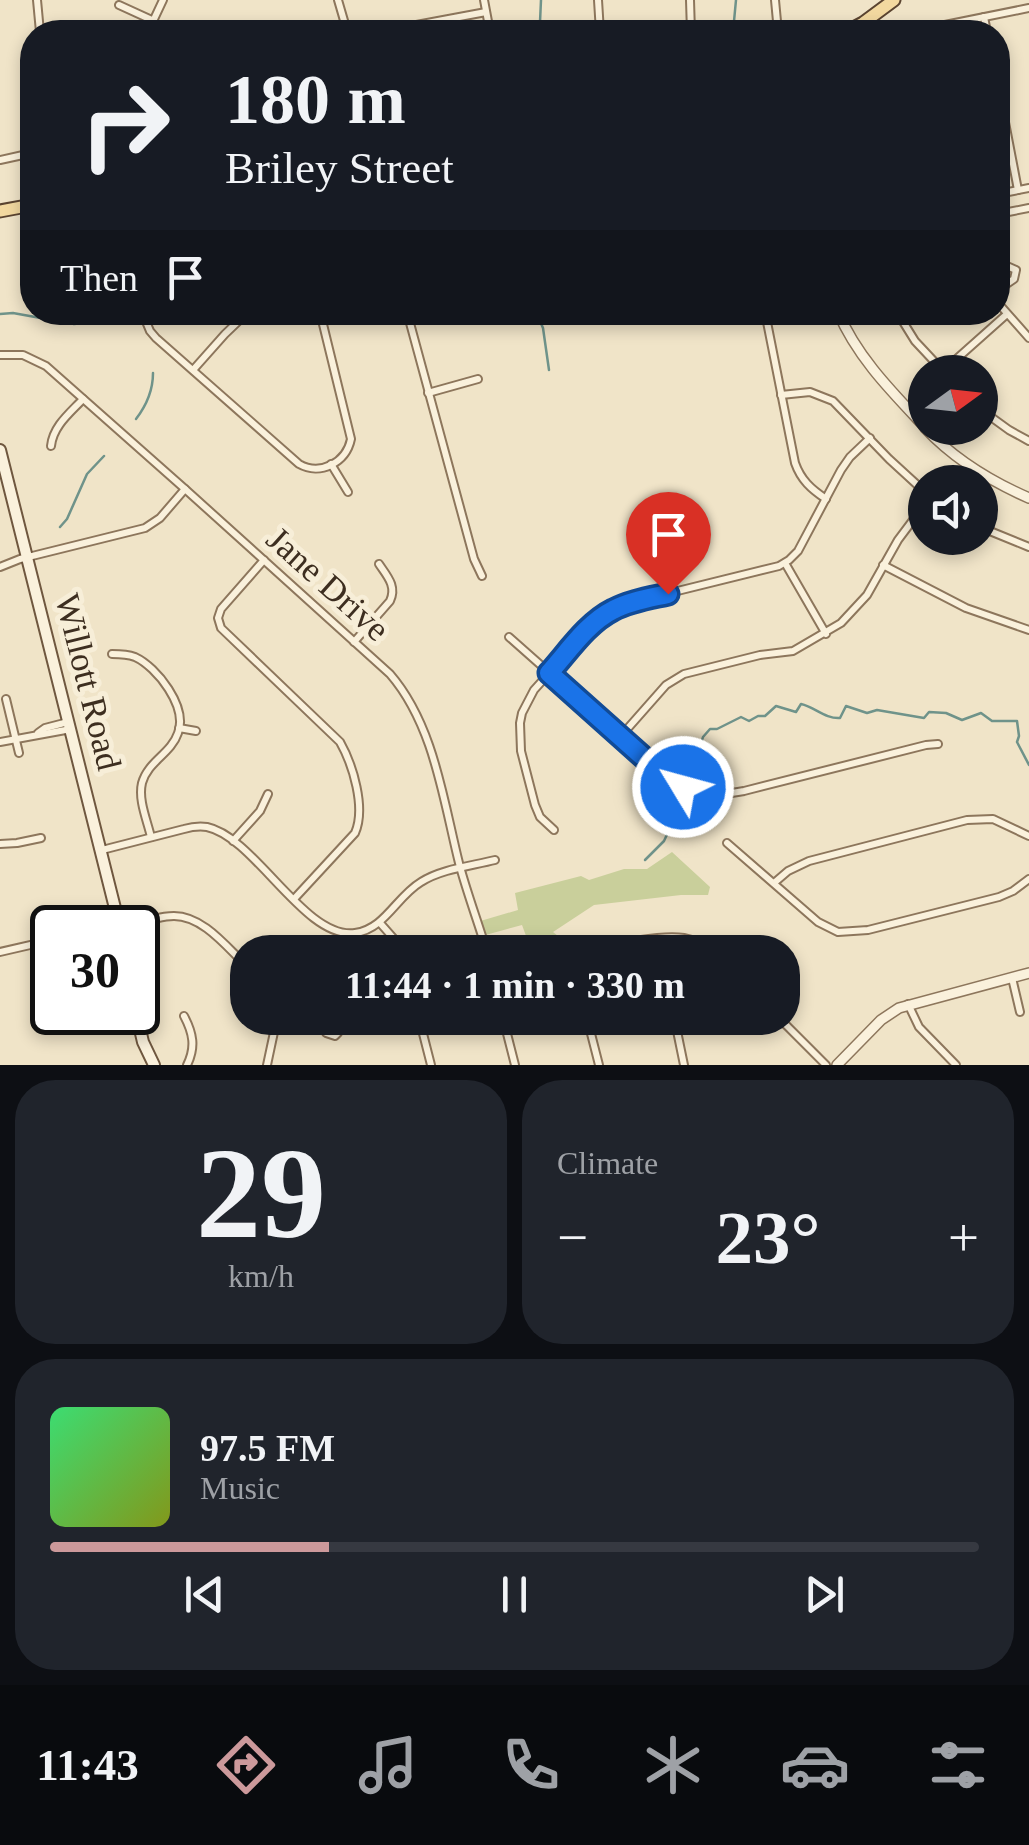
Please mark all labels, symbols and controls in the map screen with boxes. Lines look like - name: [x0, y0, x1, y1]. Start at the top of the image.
- icon: right: [60, 60, 190, 190]
- text: 180 m: [225, 61, 406, 138]
- text: Briley Street: [225, 143, 454, 193]
- icon: arrive: [158, 250, 213, 305]
- text: Then: [60, 257, 138, 299]
- north arrow: [908, 355, 998, 445]
- map controls: [908, 355, 998, 555]
- button: sound: [908, 465, 998, 555]
- pin: [626, 492, 711, 595]
- icon: arrive: [641, 507, 696, 562]
- street label: Jane Drive: [259, 519, 397, 649]
- street label: Willott Road: [47, 590, 129, 775]
- position arrow: [631, 735, 735, 839]
- speed limit sign: 30: [30, 905, 160, 1035]
- text: 11:44 · 1 min · 330 m: [345, 964, 685, 1006]
- text: 29: [196, 1121, 326, 1265]
- text: Climate: [557, 1145, 658, 1181]
- text: 23°: [716, 1196, 821, 1279]
- text: −: [557, 1207, 588, 1268]
- text: +: [948, 1207, 979, 1268]
- text: km/h: [228, 1258, 294, 1294]
- text: 97.5 FM: [200, 1427, 335, 1469]
- text: Music: [200, 1470, 280, 1506]
- icon: previous: [177, 1567, 232, 1622]
- icon: pause: [487, 1567, 542, 1622]
- icon: next: [797, 1567, 852, 1622]
- icon: directions: [211, 1730, 281, 1800]
- icon: music: [353, 1730, 423, 1800]
- icon: phone: [496, 1730, 566, 1800]
- icon: climate: [638, 1730, 708, 1800]
- icon: car: [780, 1730, 850, 1800]
- icon: filters: [923, 1730, 993, 1800]
- text: 11:43: [36, 1740, 139, 1790]

